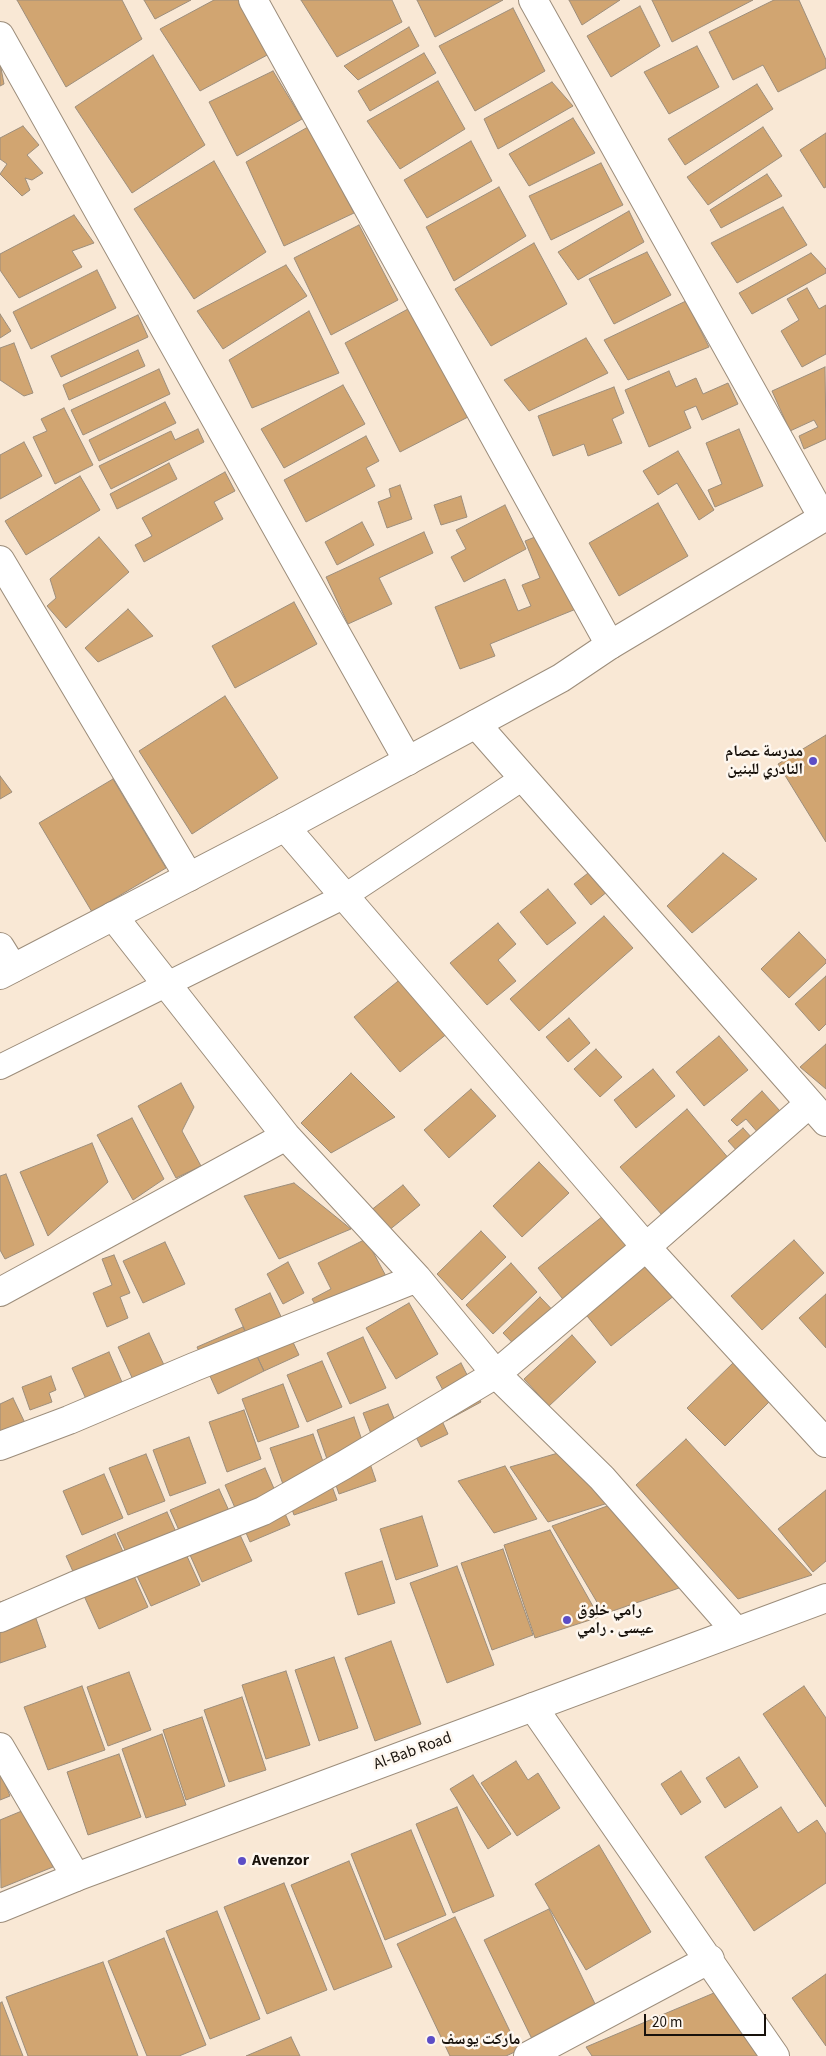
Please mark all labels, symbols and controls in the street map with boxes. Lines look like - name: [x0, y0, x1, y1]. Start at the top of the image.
- place label: مدرسة عصام النادري للبنين: [725, 742, 803, 780]
- marker: مدرسة عصام النادري للبنين: [807, 755, 819, 767]
- place label: رامي خلوق عيسى . رامي: [577, 1601, 654, 1639]
- marker: رامي خلوق عيسى . رامي: [561, 1614, 573, 1626]
- street label: Al-Bab Road: [371, 1729, 455, 1775]
- place label: Avenzor: [252, 1851, 309, 1871]
- marker: Avenzor: [236, 1855, 248, 1867]
- scale bar: [646, 2004, 768, 2036]
- text: 20 m: [652, 2012, 682, 2033]
- place label: ماركت يوسف: [441, 2030, 520, 2050]
- marker: ماركت يوسف: [425, 2034, 437, 2046]

